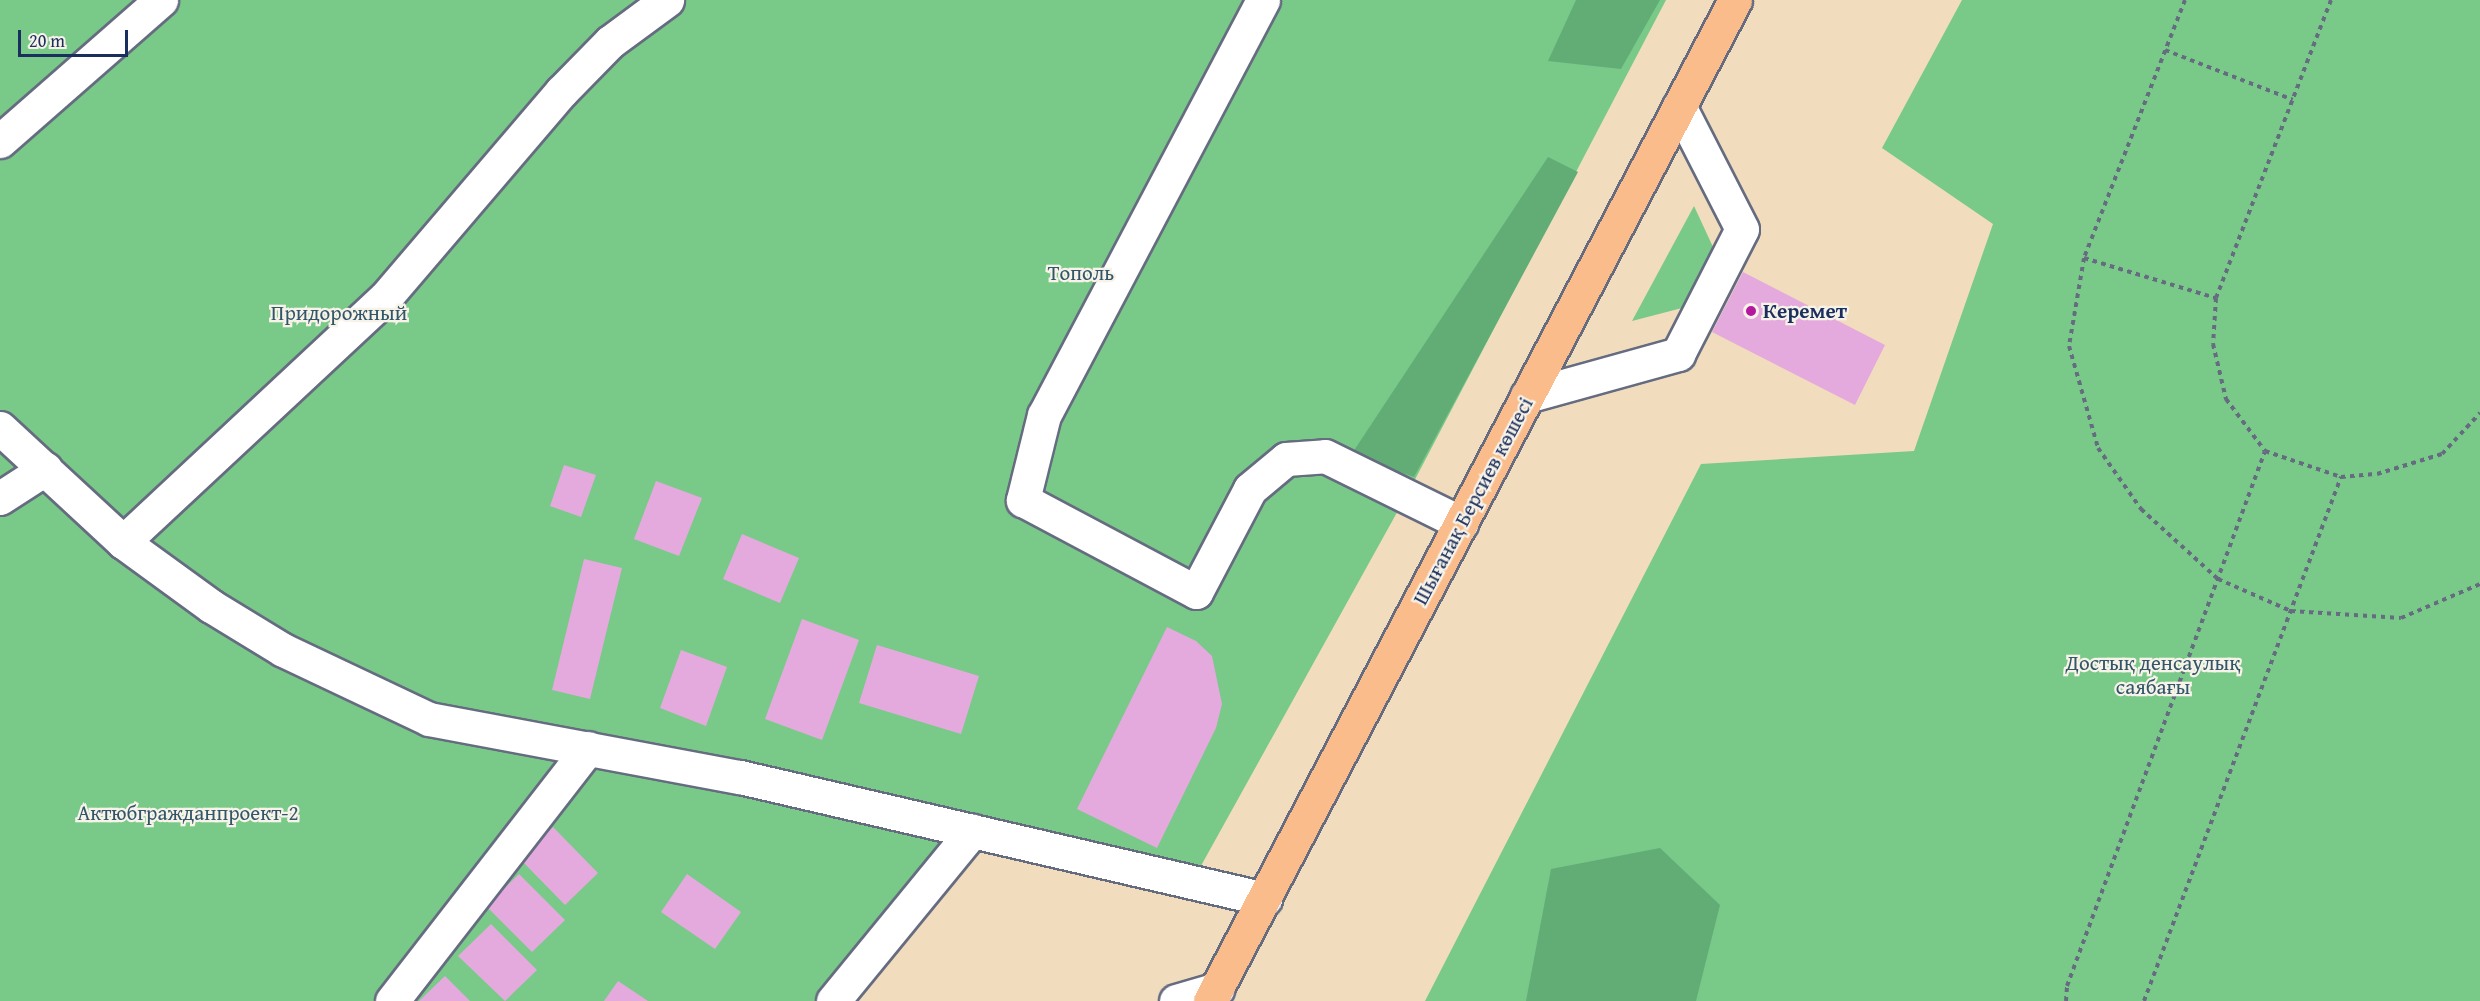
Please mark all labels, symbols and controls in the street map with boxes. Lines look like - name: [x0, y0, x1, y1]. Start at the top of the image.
- scale bar: [21, 18, 130, 56]
- text: 20 m: [29, 27, 65, 54]
- park label: Тополь: [1048, 260, 1114, 286]
- place label: Керемет: [1763, 298, 1847, 324]
- park label: Придорожный: [271, 300, 407, 326]
- marker: Керемет: [1744, 304, 1758, 318]
- street label: Шығанақ Берсиев көшесі: [1408, 393, 1538, 609]
- park label: Достық денсаулық саябағы: [2066, 650, 2240, 700]
- park label: Актюбгражданпроект-2: [77, 800, 299, 826]

